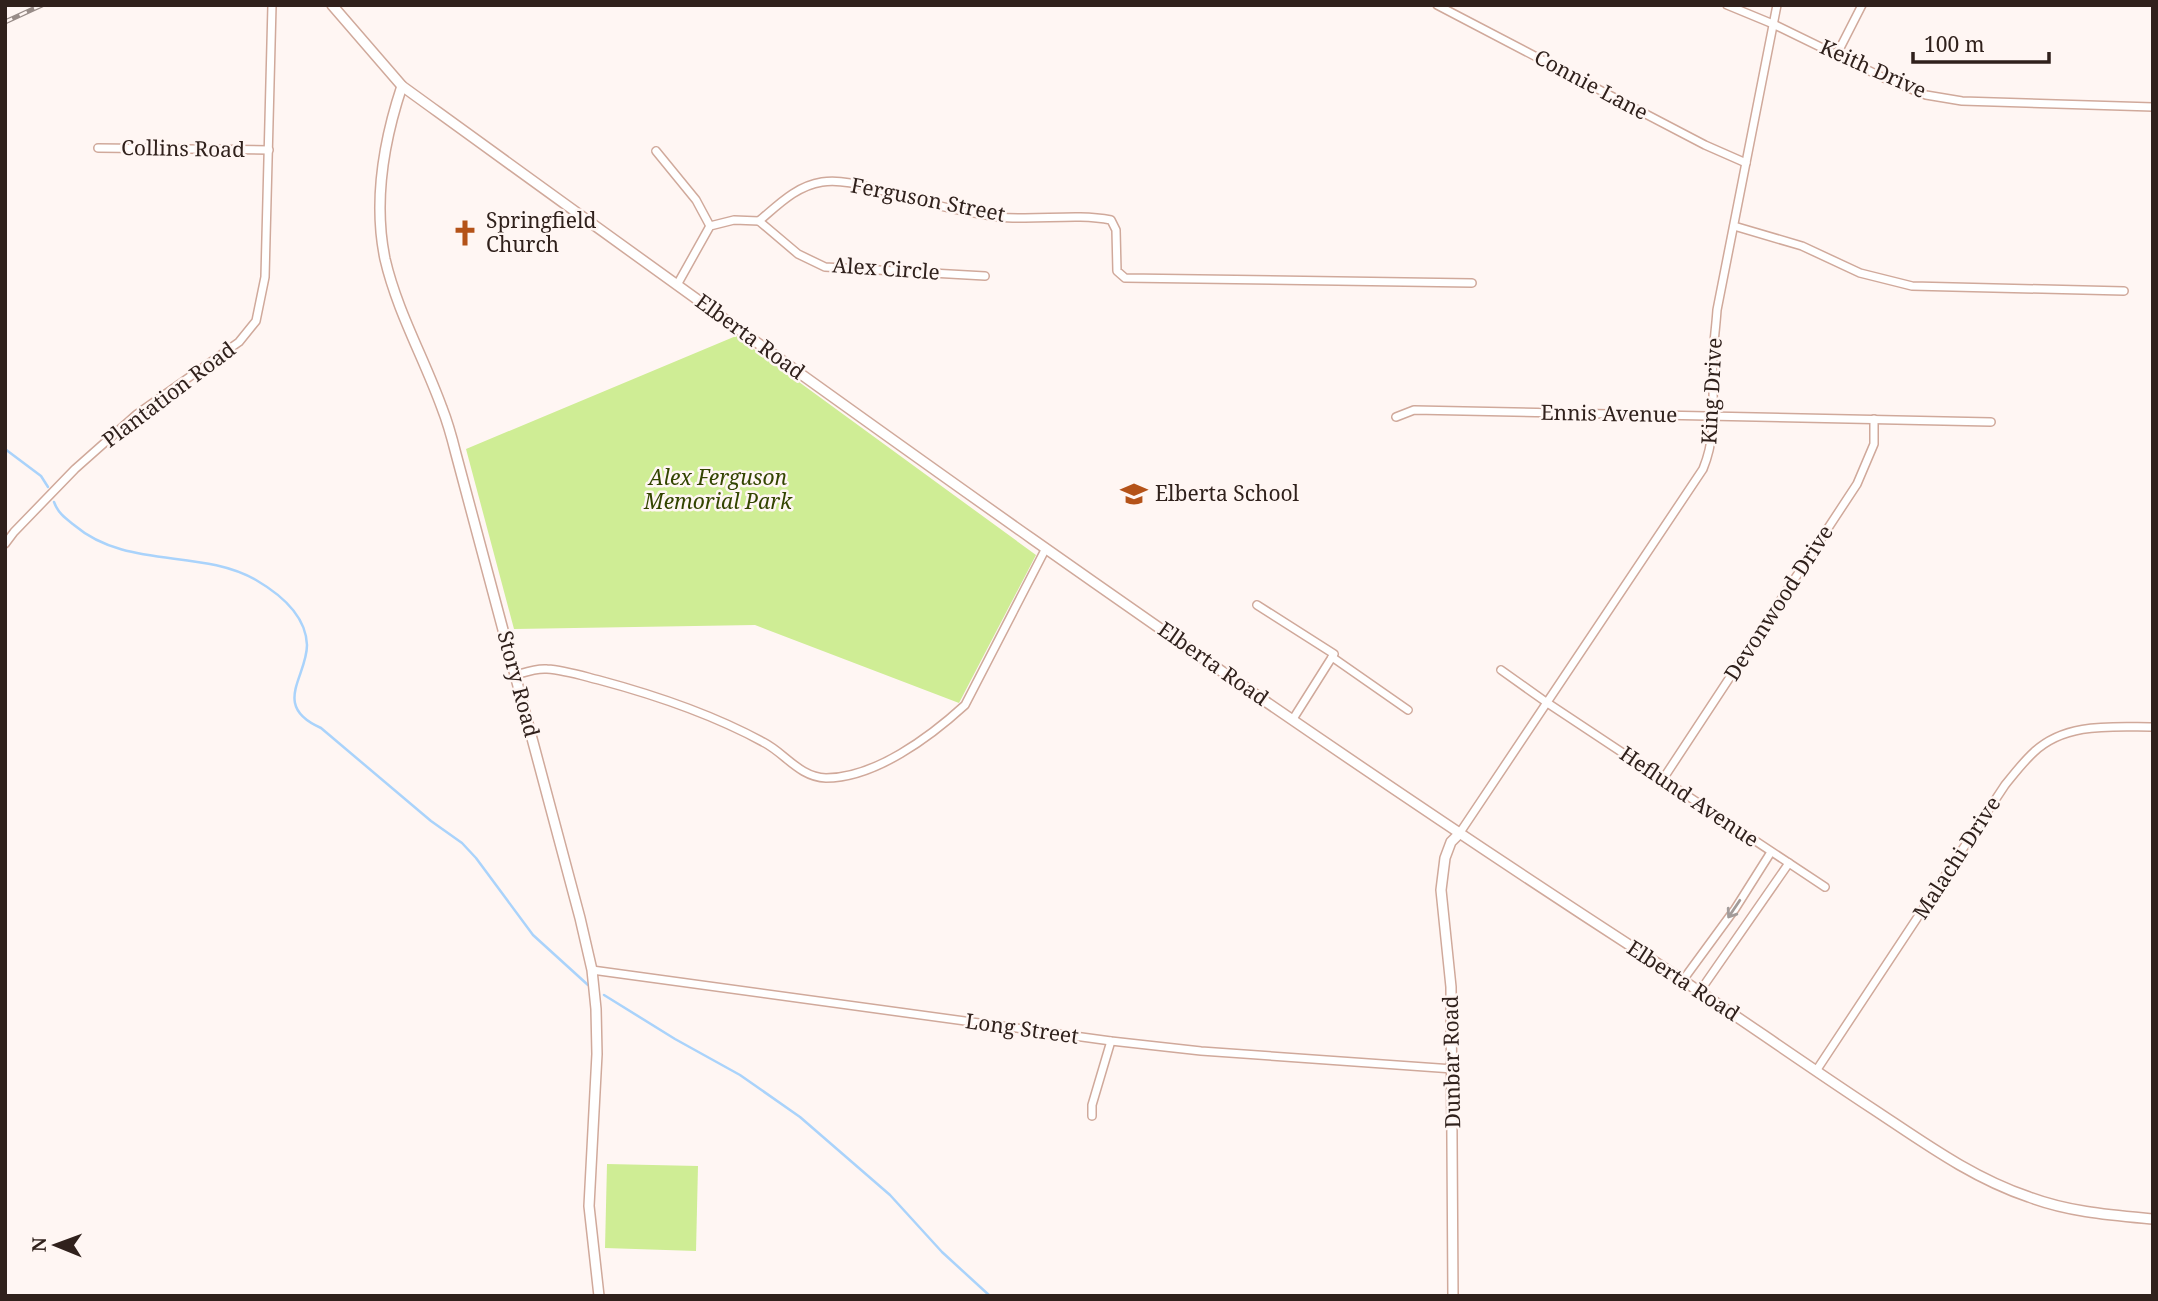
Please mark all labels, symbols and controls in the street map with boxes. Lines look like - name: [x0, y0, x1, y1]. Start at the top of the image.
- scale bar: [1913, 21, 2050, 65]
- text: 100 m: [1924, 30, 1985, 58]
- street label: Keith Drive: [1816, 32, 1931, 104]
- street label: Connie Lane: [1530, 42, 1653, 126]
- street label: Collins Road: [121, 133, 245, 163]
- street label: Ferguson Street: [849, 170, 1008, 228]
- place label: Springfield Church: [486, 206, 596, 258]
- church icon: Springfield Church: [450, 218, 480, 248]
- street label: Alex Circle: [831, 250, 941, 286]
- street label: Elberta Road: [690, 287, 811, 385]
- street label: Plantation Road: [96, 335, 241, 453]
- street label: King Drive: [1694, 337, 1728, 445]
- street label: Ennis Avenue: [1540, 398, 1678, 428]
- park label: Alex Ferguson Memorial Park: [643, 463, 793, 515]
- school or university icon: Elberta School: [1119, 479, 1149, 509]
- place label: Elberta School: [1155, 479, 1300, 507]
- street label: Devonwood Drive: [1717, 519, 1839, 686]
- street label: Elberta Road: [1153, 615, 1274, 712]
- street label: Story Road: [491, 628, 547, 740]
- street label: Heflund Avenue: [1615, 739, 1765, 853]
- street label: Malachi Drive: [1906, 791, 2006, 924]
- one-way arrow: [1727, 899, 1741, 918]
- street label: Elberta Road: [1622, 933, 1745, 1027]
- street label: Dunbar Road: [1436, 995, 1466, 1129]
- street label: Long Street: [964, 1006, 1081, 1050]
- north arrow: [21, 1210, 91, 1280]
- text: N: [26, 1237, 52, 1252]

